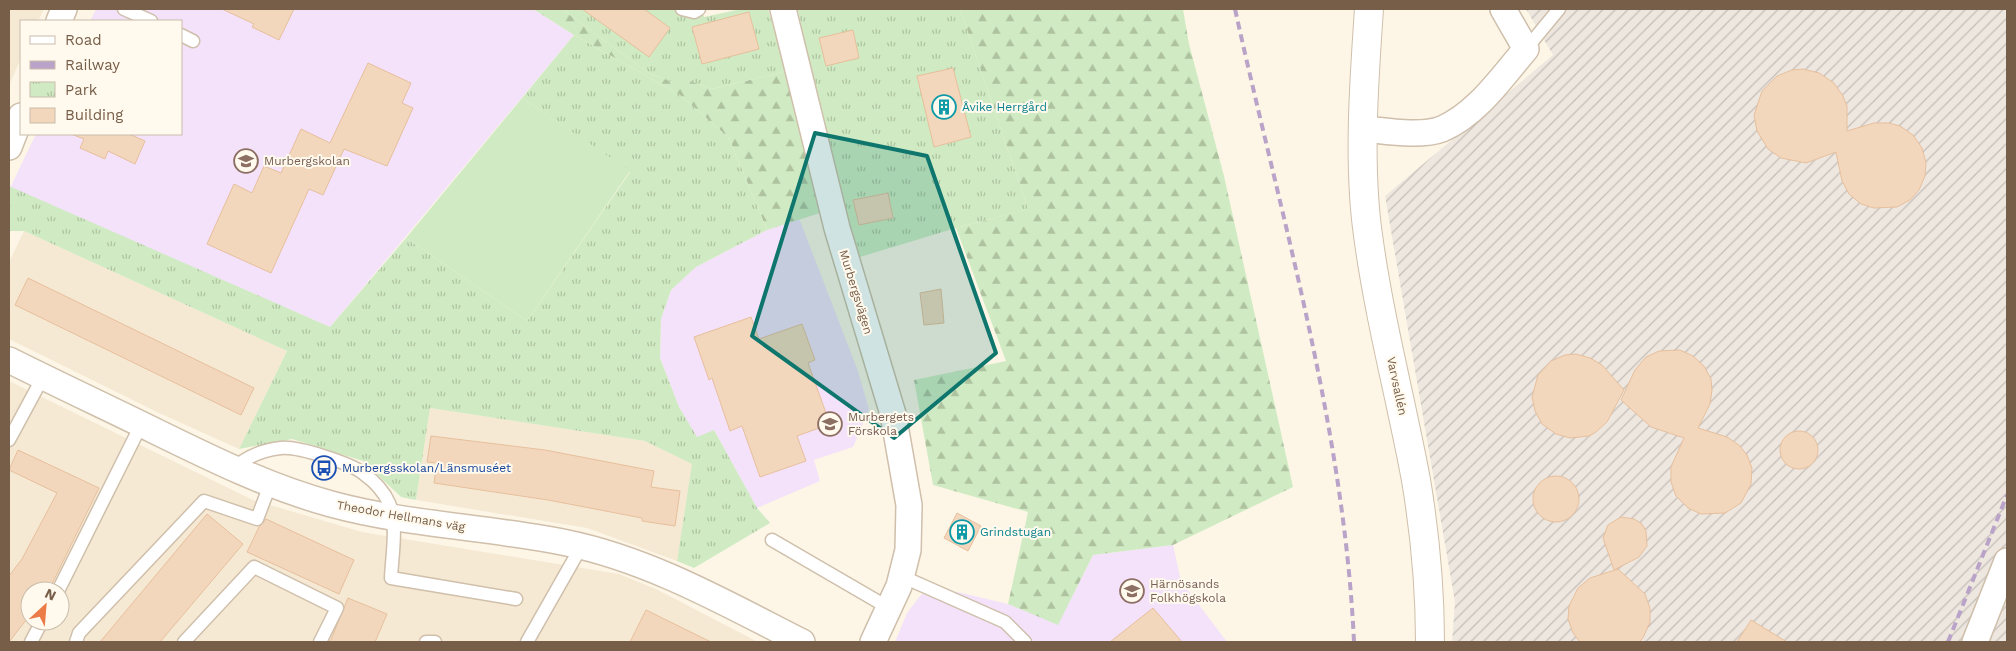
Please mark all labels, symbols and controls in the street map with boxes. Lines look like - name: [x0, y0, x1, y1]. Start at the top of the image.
- legend: [20, 20, 182, 135]
- text: Road: [65, 31, 102, 49]
- text: Railway: [65, 56, 120, 74]
- text: Park: [65, 81, 98, 99]
- building icon: Åvike Herrgård: [931, 94, 957, 120]
- place label: Åvike Herrgård: [962, 100, 1047, 114]
- text: Building: [65, 106, 123, 124]
- school or university icon: Murbergskolan: [233, 148, 259, 174]
- place label: Murbergskolan: [264, 154, 350, 168]
- street label: Murbergsvägen: [836, 248, 876, 336]
- street label: Varvsallén: [1384, 355, 1410, 417]
- place label: Murbergets Förskola: [848, 410, 914, 438]
- school or university icon: Murbergets Förskola: [817, 411, 843, 437]
- bus stop icon: Murbergsskolan/Länsmuséet: [311, 455, 337, 481]
- place label: Murbergsskolan/Länsmuséet: [342, 461, 511, 475]
- street label: Theodor Hellmans väg: [336, 498, 467, 534]
- building icon: Grindstugan: [949, 519, 975, 545]
- place label: Grindstugan: [980, 525, 1051, 539]
- place label: Härnösands Folkhögskola: [1150, 577, 1226, 605]
- school or university icon: Härnösands Folkhögskola: [1119, 578, 1145, 604]
- north arrow: [20, 581, 70, 631]
- text: N: [43, 585, 59, 604]

